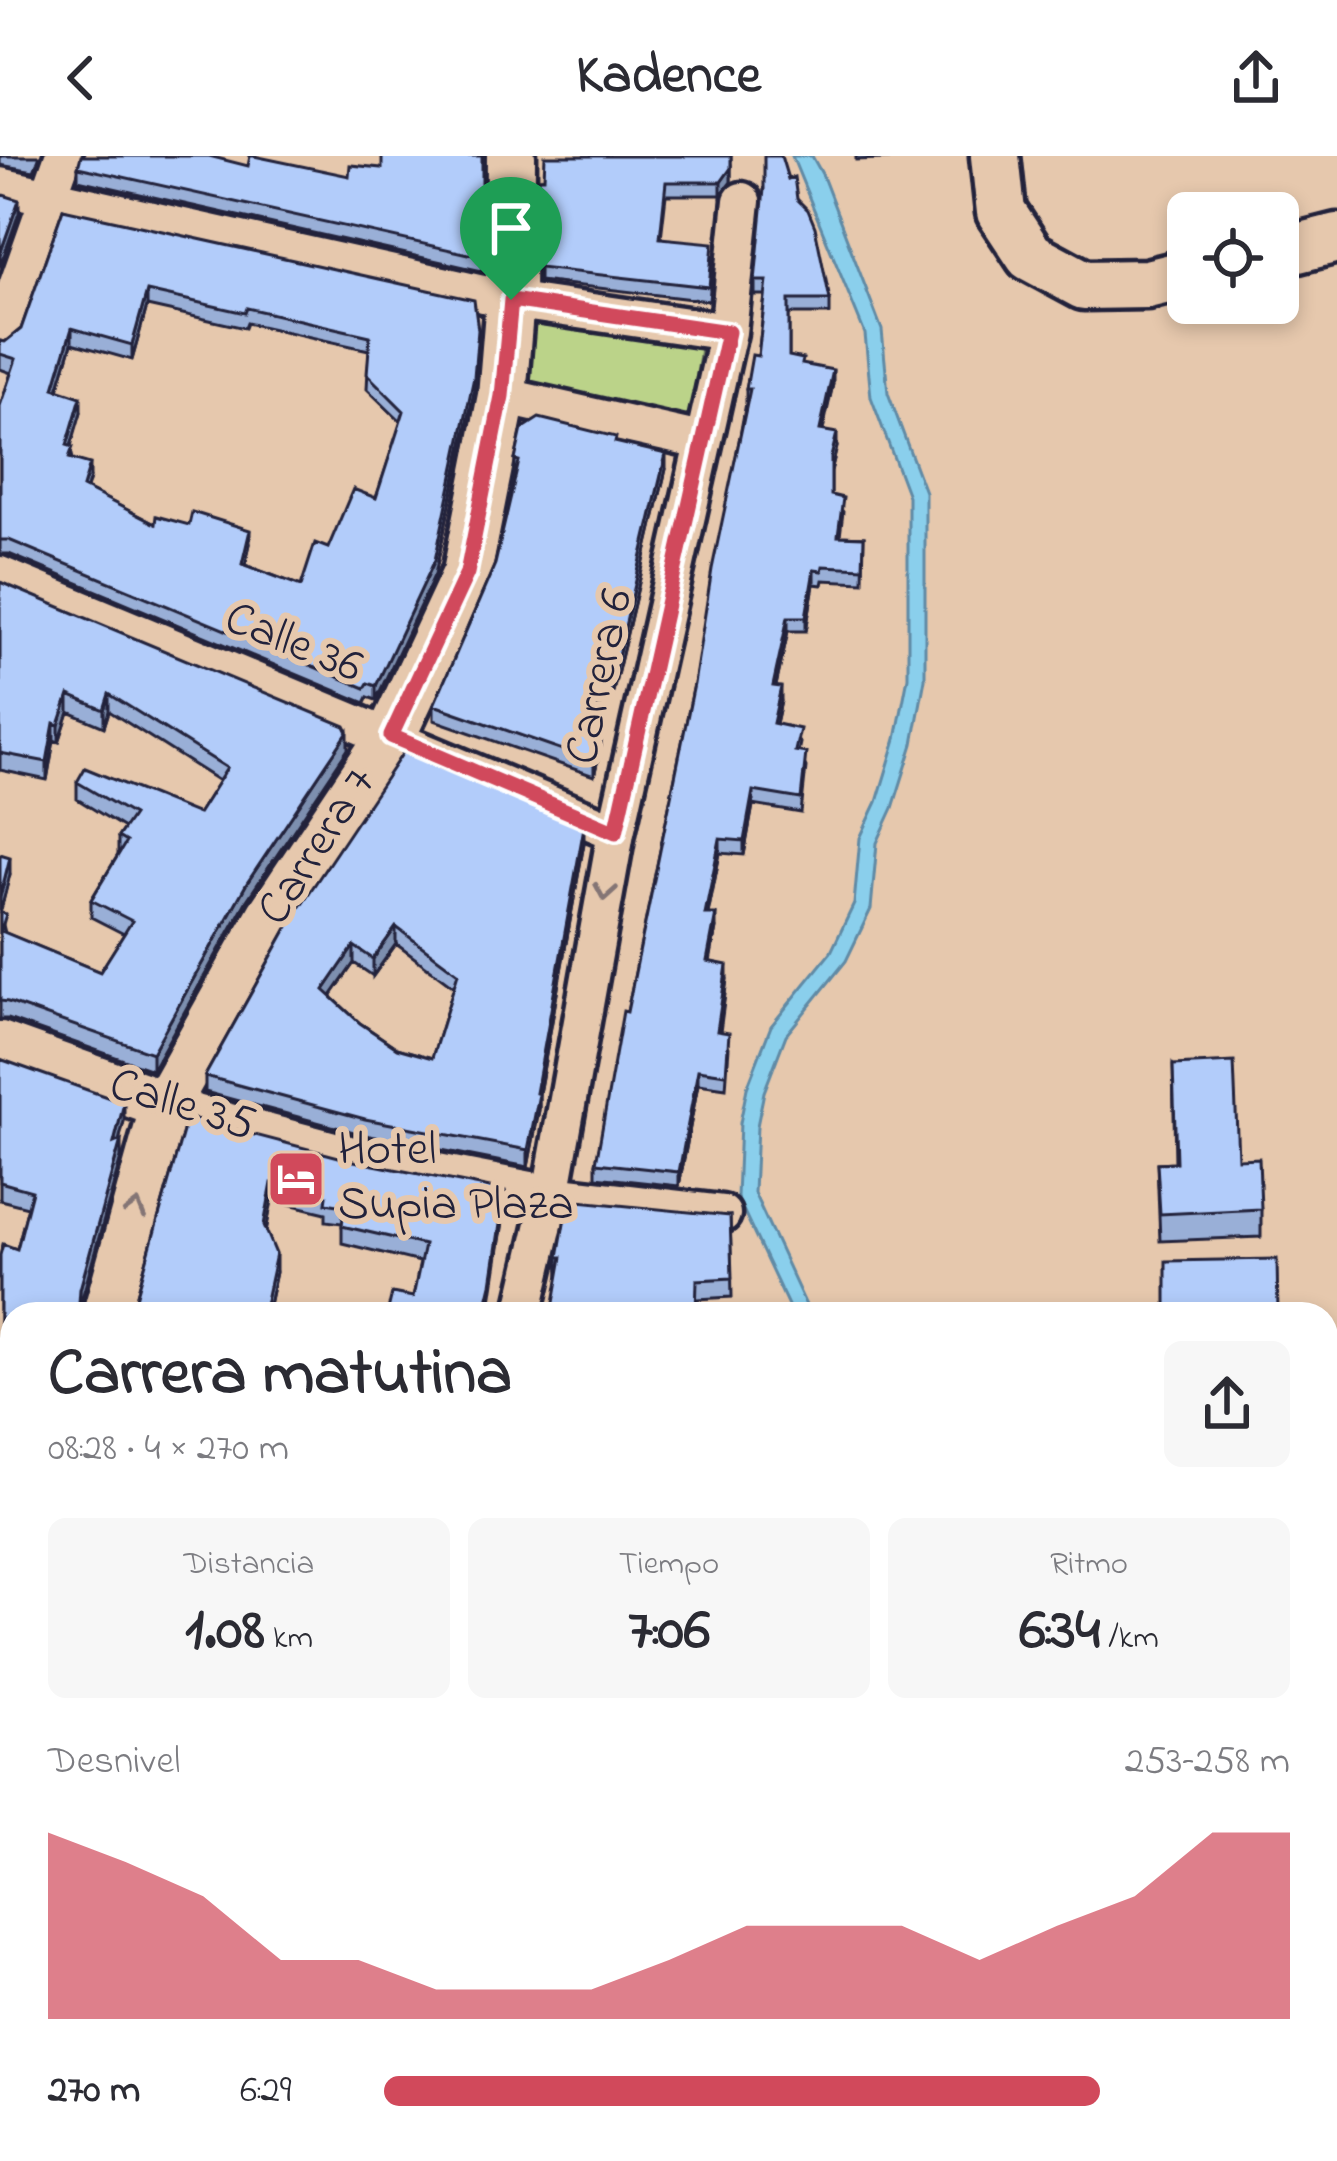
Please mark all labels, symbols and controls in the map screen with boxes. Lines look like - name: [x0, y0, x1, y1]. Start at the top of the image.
- text: Kadence: [576, 39, 761, 117]
- icon: back: [48, 45, 114, 111]
- icon: share: [1223, 45, 1289, 111]
- pin: [460, 177, 562, 300]
- map controls: [1167, 192, 1299, 324]
- button: locate: [1167, 192, 1299, 324]
- icon: arrive: [478, 195, 544, 261]
- street label: Carrera 6: [548, 583, 654, 771]
- street label: Calle 36: [214, 585, 372, 703]
- street label: Carrera 7: [241, 754, 395, 940]
- one-way arrow: [593, 882, 619, 902]
- street label: Calle 35: [100, 1051, 264, 1161]
- place label: Hotel Supia Plaza: [338, 1116, 574, 1241]
- hotel icon: Hotel Supia Plaza: [265, 1148, 327, 1210]
- one-way arrow: [121, 1200, 146, 1220]
- text: Carrera matutina: [48, 1328, 512, 1424]
- button: share: [1164, 1341, 1290, 1467]
- text: 08:28 · 4 × 270 m: [48, 1421, 289, 1478]
- text: Distancia: [184, 1541, 314, 1589]
- text: Tiempo: [619, 1541, 719, 1589]
- text: Ritmo: [1050, 1541, 1128, 1589]
- text: 1.08: [185, 1589, 265, 1676]
- text: 7:06: [628, 1589, 710, 1676]
- text: 6:34: [1019, 1589, 1100, 1676]
- text: km: [265, 1615, 313, 1663]
- text: /km: [1100, 1615, 1159, 1663]
- text: Desnivel: [48, 1734, 180, 1791]
- text: 253–258 m: [1125, 1734, 1290, 1791]
- text: 270 m: [48, 2063, 140, 2120]
- text: 6:29: [240, 2063, 292, 2120]

